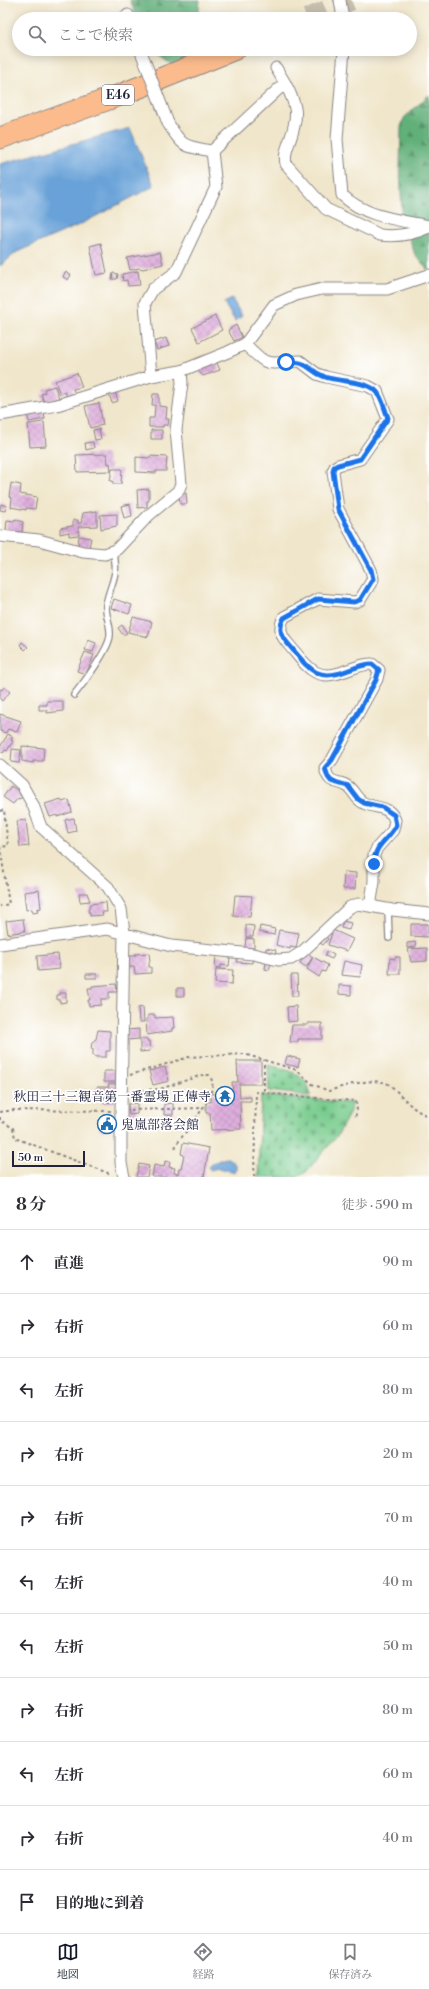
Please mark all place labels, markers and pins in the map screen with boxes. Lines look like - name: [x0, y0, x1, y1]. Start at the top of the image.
- temple icon: 秋田三十三観音第一番霊場 正傳寺: [214, 1085, 236, 1107]
- place label: 秋田三十三観音第一番霊場 正傳寺: [13, 1089, 211, 1105]
- public building icon: 鬼嵐部落会館: [96, 1113, 118, 1135]
- place label: 鬼嵐部落会館: [121, 1117, 199, 1133]

